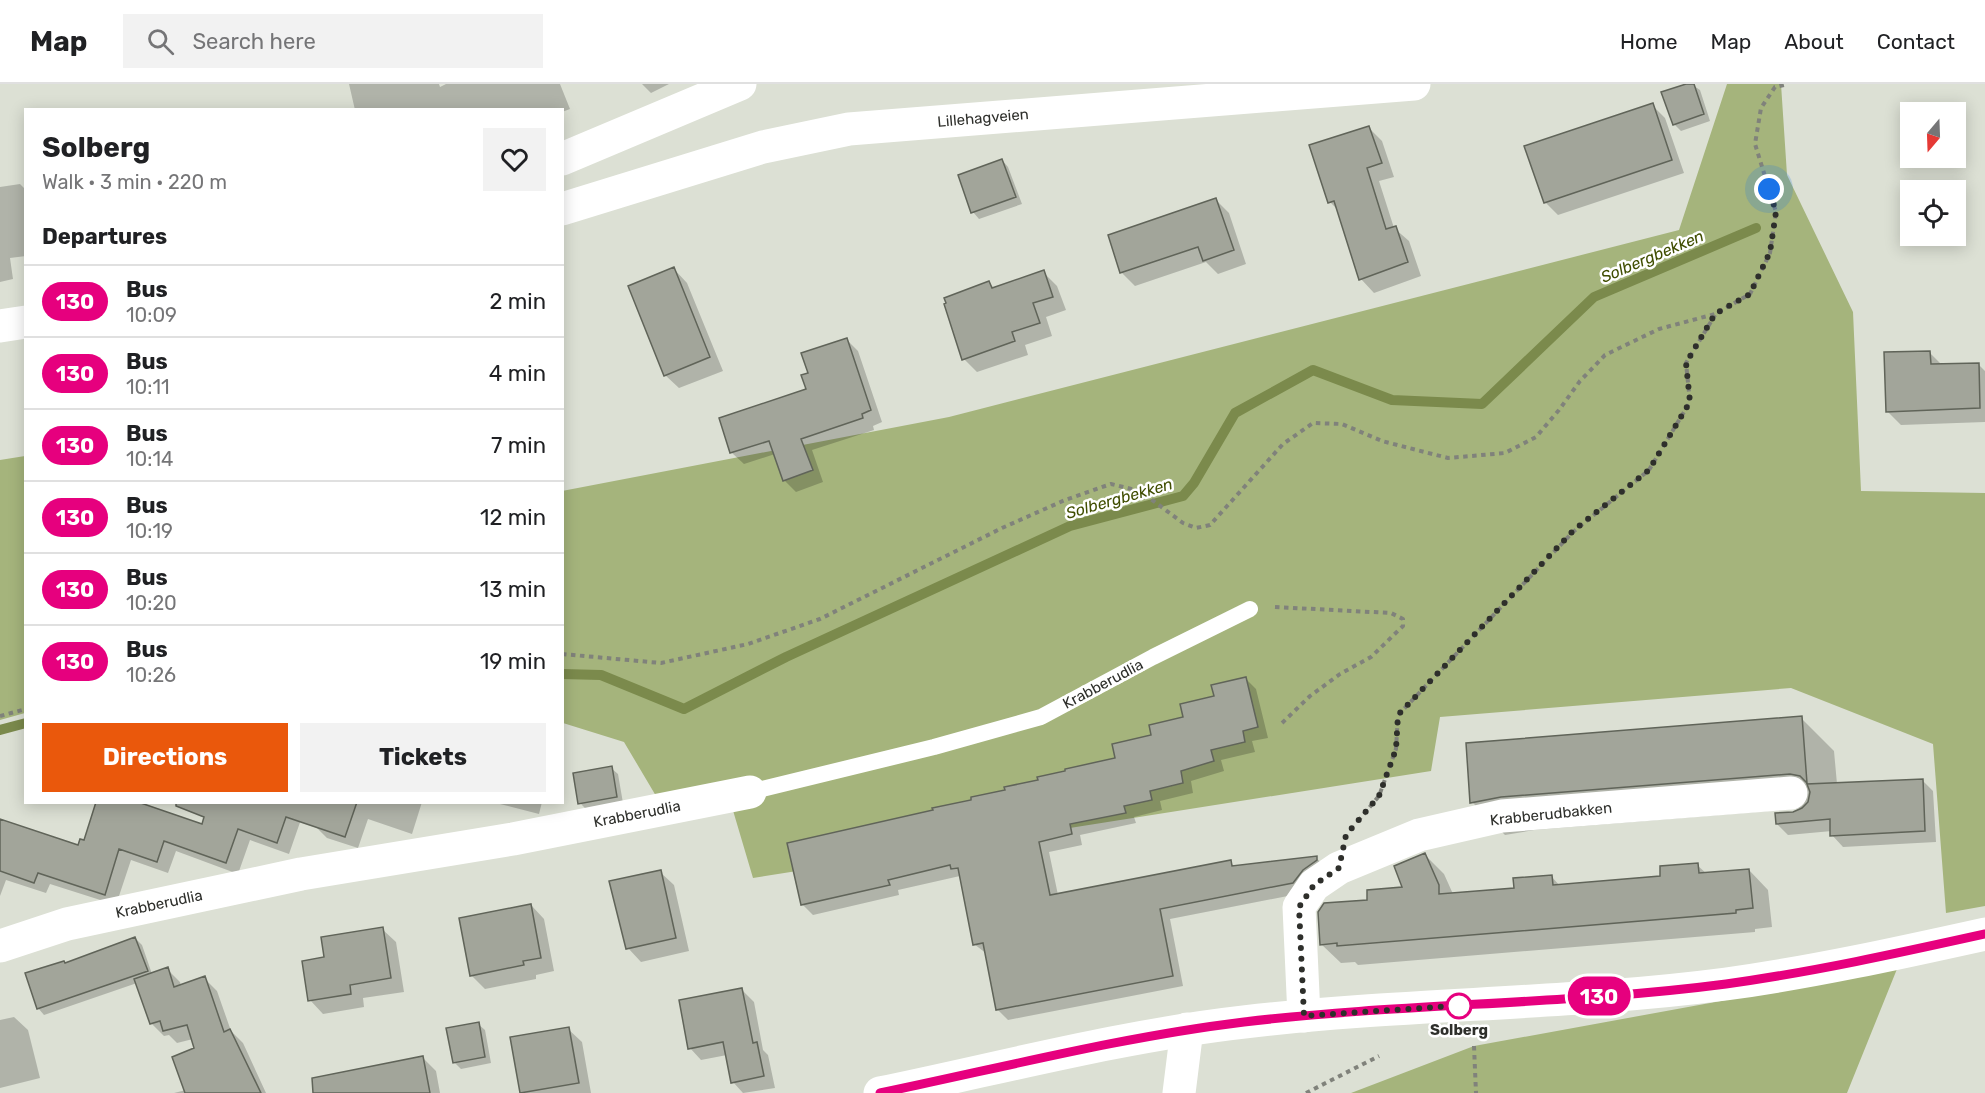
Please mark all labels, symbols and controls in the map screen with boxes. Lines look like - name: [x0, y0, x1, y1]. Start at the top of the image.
- search box: [123, 14, 543, 68]
- text: Map: [30, 25, 87, 58]
- icon: search: [144, 25, 177, 58]
- text: Search here: [192, 28, 316, 55]
- text: Home: [1620, 29, 1677, 54]
- text: Map: [1710, 29, 1751, 54]
- text: About: [1784, 29, 1844, 54]
- text: Contact: [1877, 29, 1955, 54]
- north arrow: [1900, 102, 1966, 168]
- map controls: [1900, 102, 1966, 246]
- street label: Lillehagveien: [937, 105, 1029, 131]
- button: heart: [483, 128, 546, 191]
- text: Solberg: [42, 131, 150, 164]
- text: Walk · 3 min · 220 m: [42, 170, 227, 194]
- your location: [1754, 174, 1784, 204]
- button: locate: [1900, 180, 1966, 246]
- text: Departures: [42, 223, 167, 250]
- water label: Solbergbekken: [1598, 226, 1707, 287]
- text: Bus: [126, 276, 168, 303]
- text: 2 min: [489, 288, 546, 315]
- text: 130: [56, 289, 94, 314]
- text: 10:09: [126, 303, 177, 327]
- text: Bus: [126, 348, 168, 375]
- text: 4 min: [489, 360, 546, 387]
- text: 130: [56, 361, 94, 386]
- text: 10:11: [126, 375, 170, 399]
- text: Bus: [126, 420, 168, 447]
- text: 7 min: [491, 432, 546, 459]
- text: 130: [56, 433, 94, 458]
- text: 10:14: [126, 447, 173, 471]
- water label: Solbergbekken: [1064, 474, 1175, 523]
- text: Bus: [126, 492, 168, 519]
- text: 12 min: [480, 504, 546, 531]
- text: 130: [56, 505, 94, 530]
- text: 10:19: [126, 519, 173, 543]
- text: Bus: [126, 564, 168, 591]
- text: 13 min: [480, 576, 546, 603]
- text: 130: [56, 577, 94, 602]
- text: 10:20: [126, 591, 177, 615]
- text: Bus: [126, 636, 168, 663]
- text: 19 min: [480, 648, 546, 675]
- text: 130: [56, 649, 94, 674]
- street label: Krabberudlia: [1060, 655, 1146, 713]
- text: 10:26: [126, 663, 176, 687]
- button: Directions: [42, 723, 288, 792]
- button: Tickets: [300, 723, 546, 792]
- street label: Krabberudlia: [592, 797, 682, 831]
- street label: Krabberudbakken: [1489, 799, 1613, 829]
- street label: Krabberudlia: [114, 886, 204, 922]
- line badge: 130: [1564, 976, 1634, 1016]
- text: 130: [1580, 984, 1618, 1009]
- marker: Solberg: [1446, 993, 1472, 1019]
- place label: Solberg: [1430, 1021, 1488, 1039]

